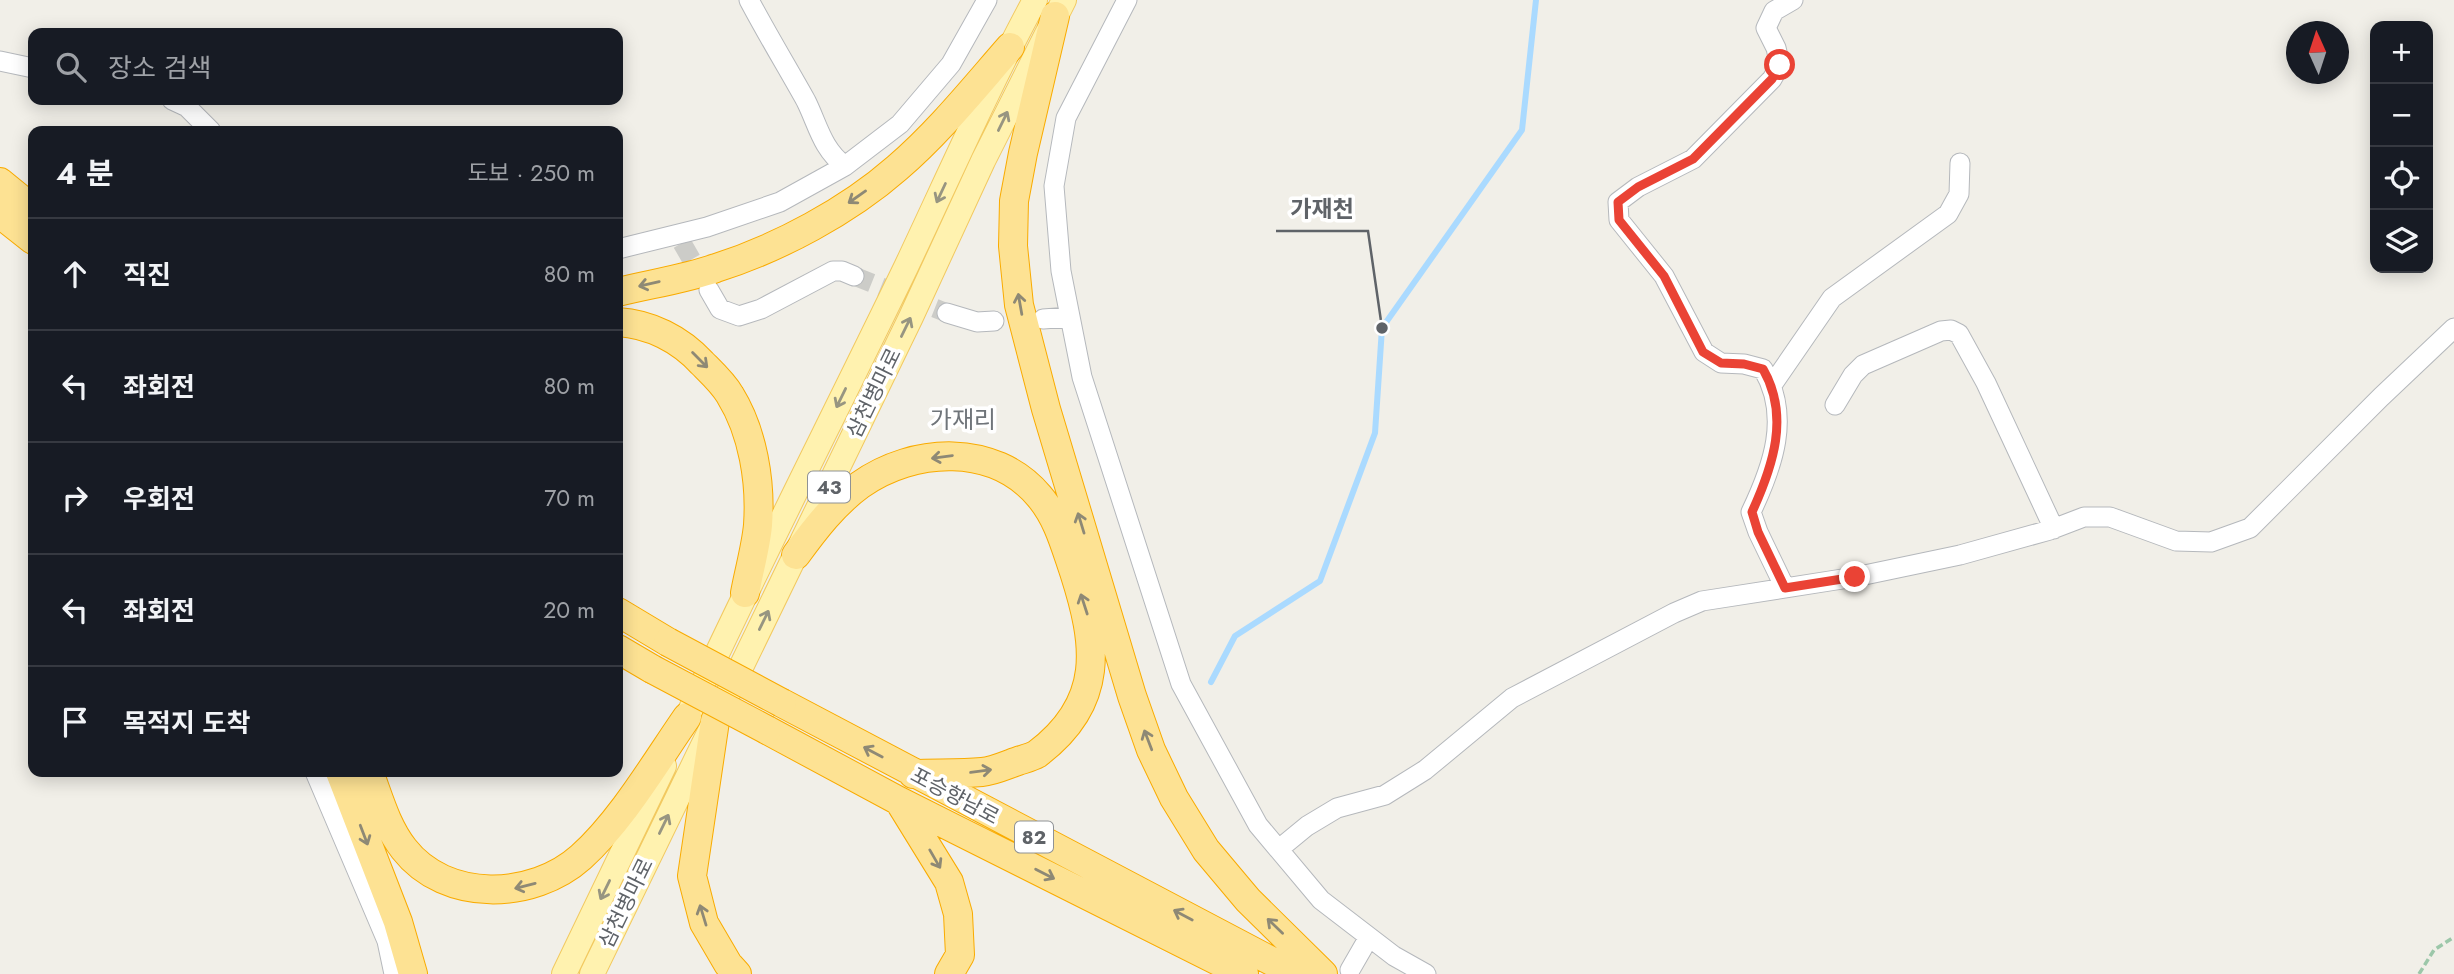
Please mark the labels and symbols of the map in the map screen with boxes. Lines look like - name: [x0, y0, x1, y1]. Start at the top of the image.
- north arrow: [2286, 21, 2349, 84]
- route start: [1764, 49, 1795, 80]
- one-way arrow: [996, 111, 1010, 132]
- one-way arrow: [933, 182, 947, 203]
- callout: 가재천: [1276, 187, 1368, 231]
- one-way arrow: [848, 190, 867, 204]
- text: 가재천: [1290, 192, 1354, 226]
- one-way arrow: [638, 278, 661, 291]
- one-way arrow: [1013, 293, 1026, 316]
- one-way arrow: [900, 317, 914, 338]
- street label: 삼천병마로: [839, 343, 909, 443]
- one-way arrow: [691, 352, 708, 369]
- one-way arrow: [834, 387, 848, 408]
- district label: 가재리: [930, 402, 996, 437]
- one-way arrow: [931, 450, 954, 463]
- road number: 43: [808, 472, 850, 502]
- one-way arrow: [1073, 512, 1086, 534]
- route end: [1839, 561, 1870, 592]
- one-way arrow: [1077, 594, 1089, 616]
- one-way arrow: [758, 610, 772, 631]
- one-way arrow: [1141, 729, 1153, 751]
- one-way arrow: [864, 745, 884, 759]
- street label: 포승향남로: [905, 760, 1005, 832]
- one-way arrow: [969, 764, 992, 777]
- one-way arrow: [658, 814, 671, 835]
- road number: 82: [1015, 822, 1053, 852]
- one-way arrow: [359, 824, 372, 846]
- one-way arrow: [928, 849, 942, 869]
- street label: 삼천병마로: [591, 853, 661, 953]
- one-way arrow: [1034, 868, 1055, 882]
- one-way arrow: [597, 879, 611, 900]
- one-way arrow: [514, 880, 536, 893]
- one-way arrow: [696, 905, 708, 927]
- one-way arrow: [1173, 908, 1194, 921]
- one-way arrow: [1267, 917, 1284, 934]

